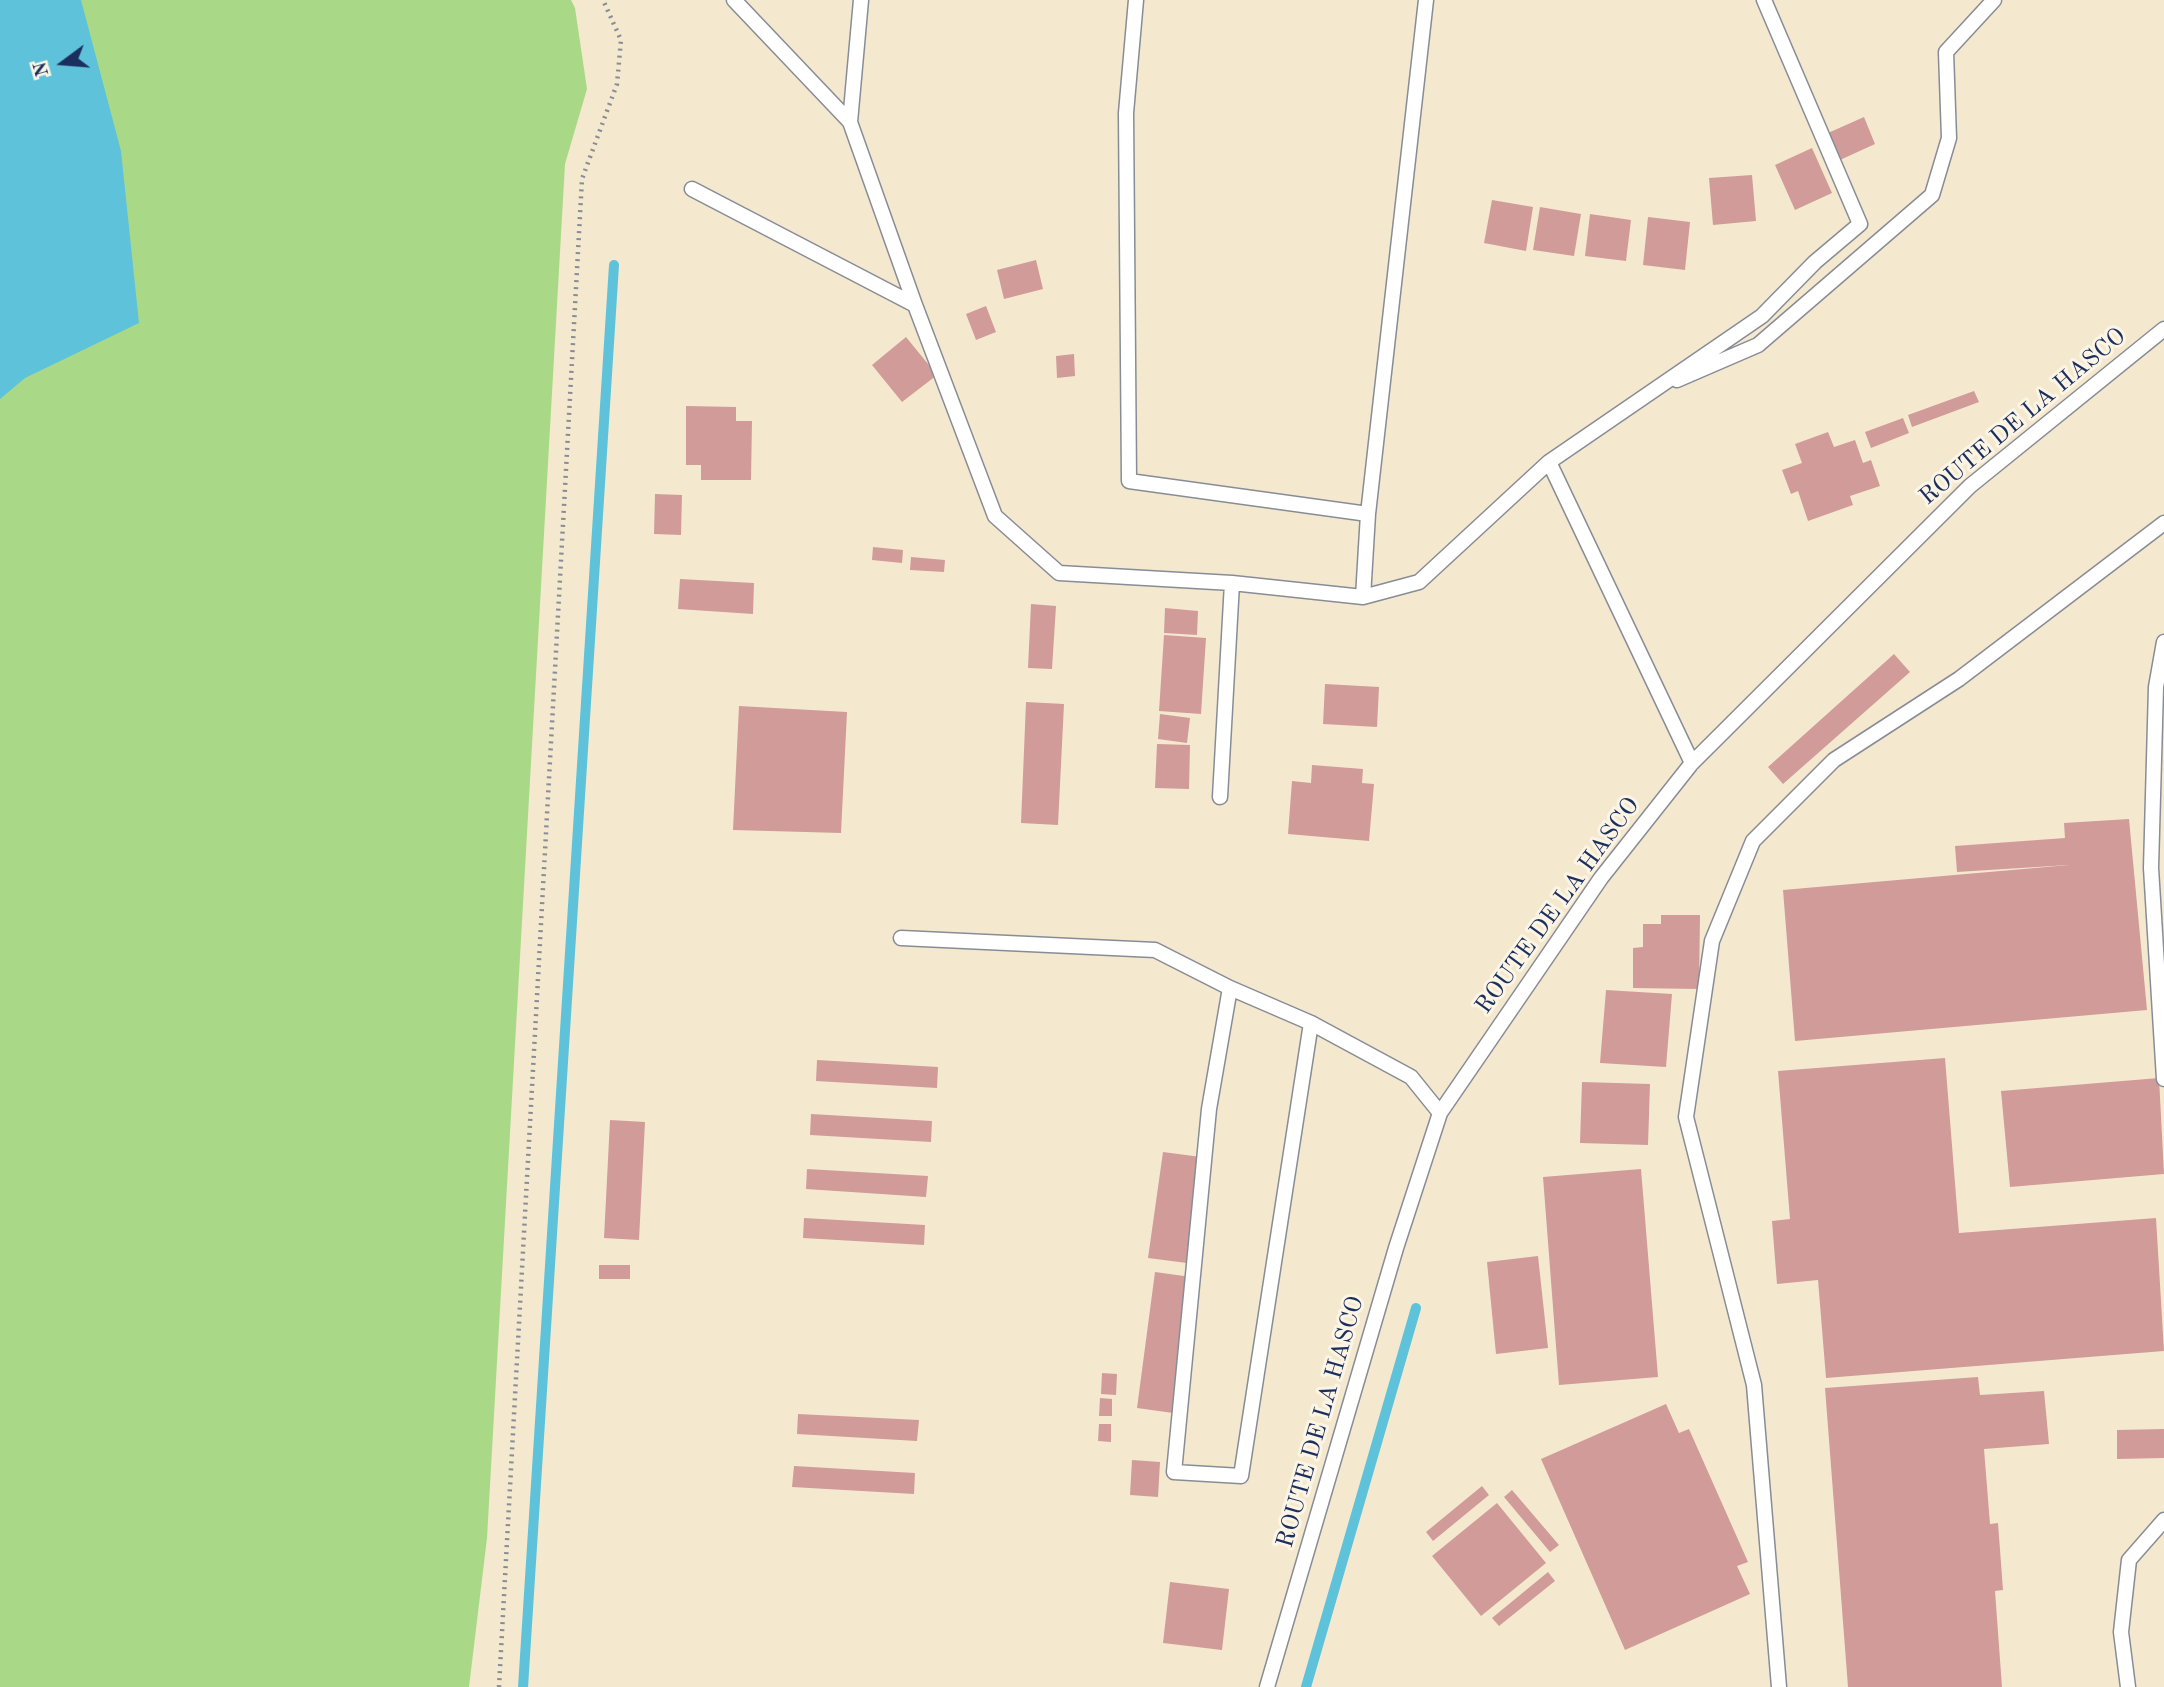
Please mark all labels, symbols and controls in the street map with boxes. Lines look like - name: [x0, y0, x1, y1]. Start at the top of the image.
- north arrow: [28, 28, 98, 98]
- text: N: [31, 59, 53, 79]
- street label: ROUTE DE LA HASCO: [1914, 322, 2132, 512]
- street label: ROUTE DE LA HASCO: [1470, 792, 1646, 1020]
- street label: ROUTE DE LA HASCO: [1271, 1293, 1371, 1551]

